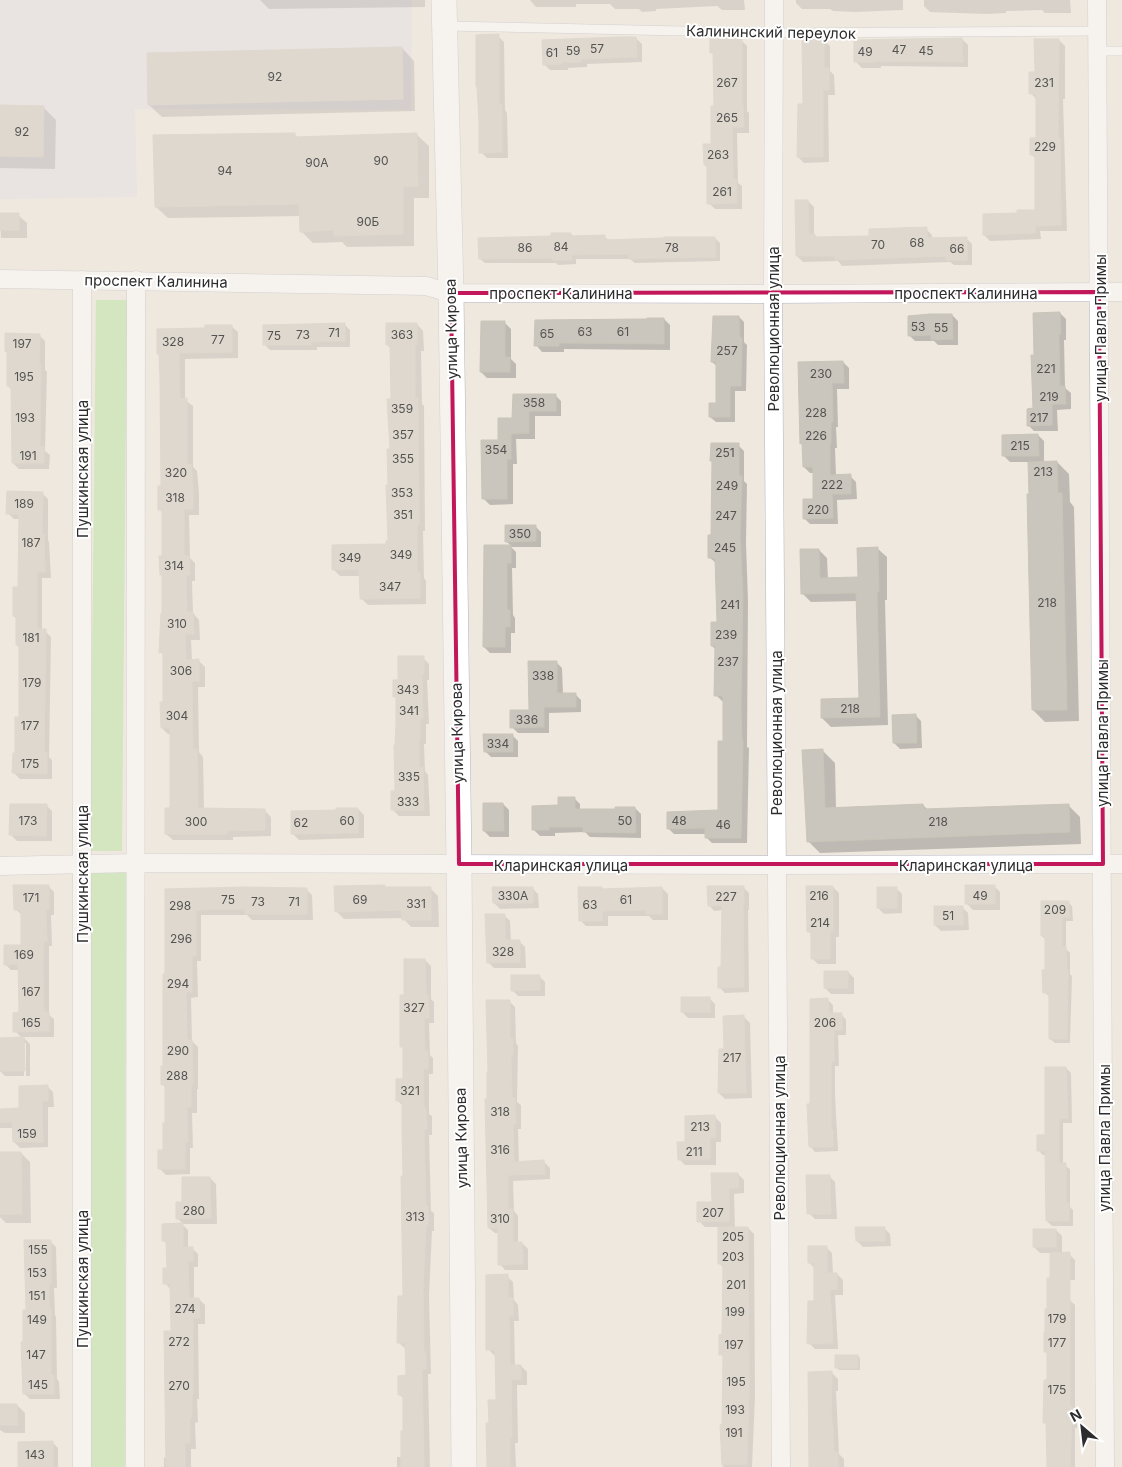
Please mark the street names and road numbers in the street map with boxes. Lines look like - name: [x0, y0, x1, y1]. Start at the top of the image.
- street label: Калининский переулок: [686, 21, 856, 43]
- street label: Революционная улица: [764, 246, 783, 412]
- street label: улица Павла Примы: [1091, 254, 1110, 402]
- street label: проспект Калинина: [84, 270, 228, 292]
- street label: улица Кирова: [441, 278, 461, 380]
- street label: проспект Калинина: [489, 284, 633, 303]
- street label: проспект Калинина: [894, 284, 1038, 303]
- street label: Пушкинская улица: [73, 400, 92, 538]
- street label: Революционная улица: [767, 650, 786, 816]
- street label: улица Павла Примы: [1093, 659, 1112, 807]
- street label: улица Кирова: [447, 682, 467, 784]
- street label: Пушкинская улица: [73, 805, 92, 943]
- street label: Кларинская улица: [494, 856, 628, 875]
- street label: Кларинская улица: [899, 856, 1033, 875]
- street label: Революционная улица: [770, 1055, 789, 1221]
- street label: улица Павла Примы: [1095, 1064, 1114, 1212]
- street label: улица Кирова: [451, 1087, 471, 1189]
- street label: Пушкинская улица: [73, 1210, 92, 1348]

